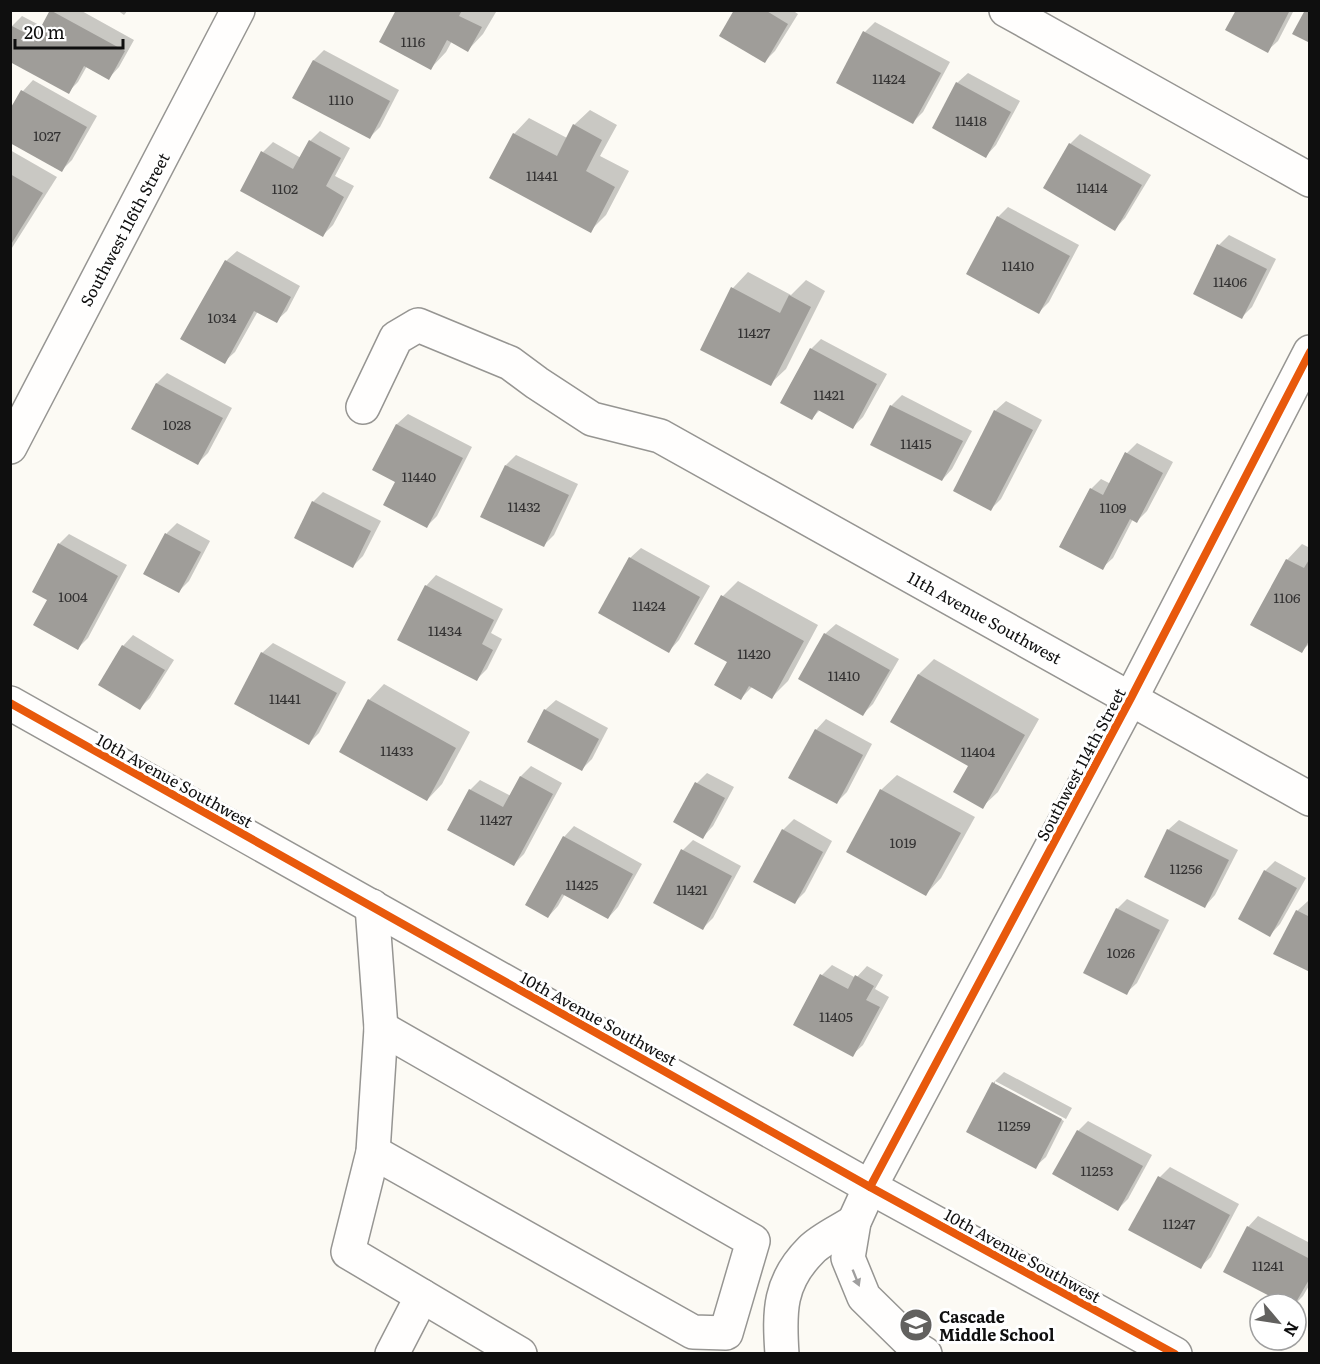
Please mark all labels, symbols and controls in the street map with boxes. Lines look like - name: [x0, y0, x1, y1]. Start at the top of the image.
- scale bar: [15, 12, 123, 50]
- text: 20 m: [24, 18, 65, 45]
- house number: 1116: [401, 31, 426, 51]
- house number: 11424: [872, 68, 906, 88]
- house number: 1110: [328, 89, 354, 109]
- house number: 11418: [955, 110, 987, 130]
- house number: 1027: [33, 125, 61, 145]
- street label: Southwest 116th Street: [73, 147, 175, 310]
- house number: 11441: [526, 165, 558, 185]
- house number: 11414: [1076, 177, 1108, 197]
- house number: 1102: [272, 178, 298, 198]
- house number: 11410: [1002, 255, 1034, 275]
- house number: 11406: [1213, 271, 1248, 291]
- house number: 1034: [208, 307, 237, 327]
- house number: 11427: [738, 322, 770, 342]
- house number: 11421: [813, 384, 845, 404]
- house number: 1028: [163, 414, 192, 434]
- house number: 11415: [900, 433, 932, 453]
- house number: 11440: [402, 466, 436, 486]
- house number: 11432: [508, 496, 540, 516]
- house number: 1109: [1100, 497, 1126, 517]
- street label: 11th Avenue Southwest: [904, 565, 1067, 670]
- house number: 1004: [58, 586, 88, 606]
- house number: 1106: [1273, 587, 1301, 607]
- house number: 11424: [632, 595, 666, 615]
- house number: 11434: [428, 620, 462, 640]
- house number: 11420: [737, 643, 771, 663]
- house number: 11410: [828, 665, 860, 685]
- street label: Southwest 114th Street: [1029, 683, 1131, 845]
- house number: 11441: [269, 688, 301, 708]
- street label: 10th Avenue Southwest: [92, 727, 258, 833]
- house number: 11433: [380, 740, 414, 760]
- house number: 11404: [961, 741, 995, 761]
- house number: 11427: [480, 809, 512, 829]
- house number: 1019: [890, 832, 916, 852]
- house number: 11256: [1169, 858, 1203, 878]
- house number: 11425: [566, 874, 598, 894]
- house number: 11421: [676, 879, 708, 899]
- house number: 1026: [1107, 942, 1136, 962]
- street label: 10th Avenue Southwest: [516, 965, 682, 1071]
- house number: 11405: [819, 1006, 853, 1026]
- house number: 11259: [998, 1115, 1030, 1135]
- house number: 11253: [1080, 1160, 1114, 1180]
- street label: 10th Avenue Southwest: [940, 1202, 1106, 1308]
- house number: 11247: [1163, 1213, 1195, 1233]
- house number: 11241: [1252, 1255, 1284, 1275]
- one-way arrow: [851, 1270, 861, 1288]
- north arrow: [1248, 1292, 1308, 1352]
- place label: Cascade Middle School: [939, 1304, 1055, 1346]
- school or university icon: Cascade Middle School: [898, 1307, 934, 1343]
- text: N: [1278, 1318, 1306, 1341]

